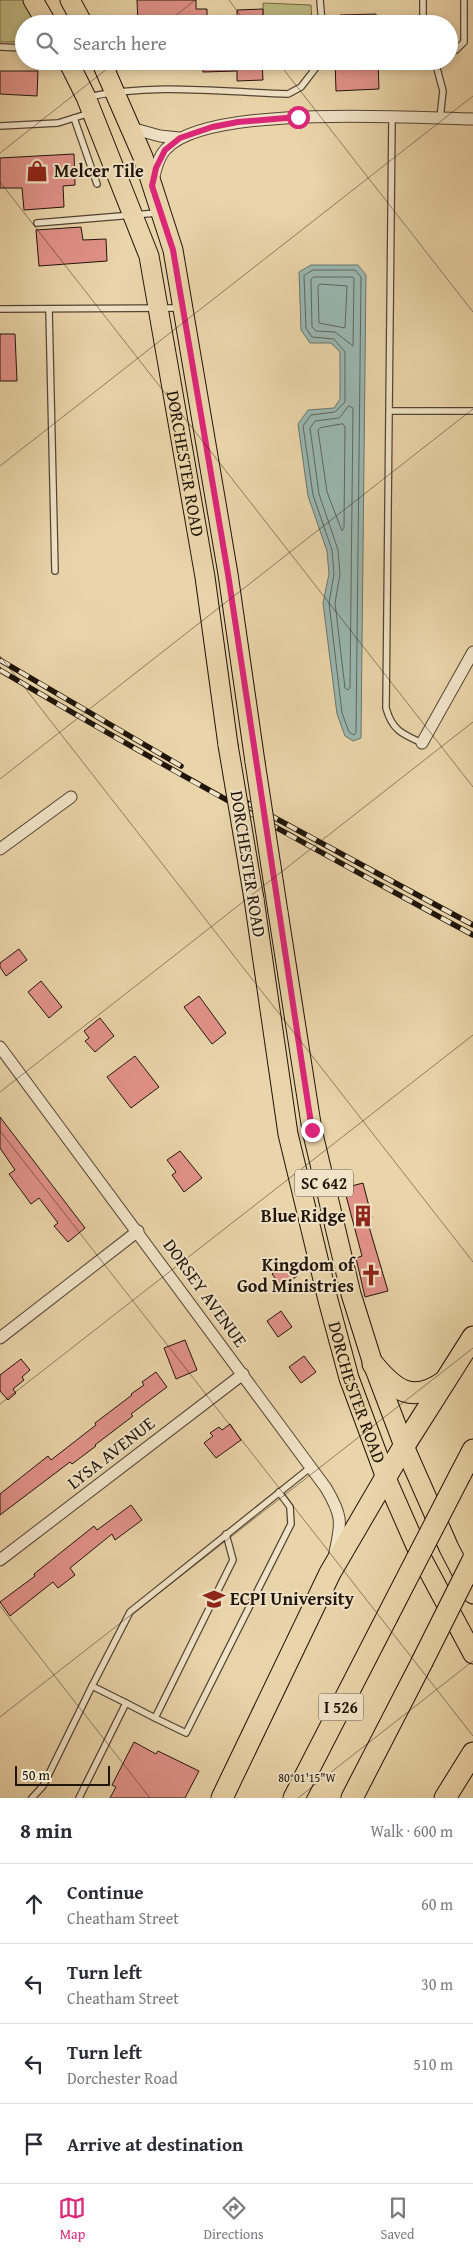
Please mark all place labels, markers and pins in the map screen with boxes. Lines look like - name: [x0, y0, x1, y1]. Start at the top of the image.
- place label: Melcer Tile: [54, 157, 144, 184]
- shop icon: Melcer Tile: [24, 158, 50, 184]
- place label: Blue Ridge: [261, 1202, 346, 1229]
- building icon: Blue Ridge: [350, 1203, 376, 1229]
- place label: Kingdom of God Ministries: [237, 1251, 357, 1299]
- church icon: Kingdom of God Ministries: [358, 1262, 384, 1288]
- place label: ECPI University: [230, 1585, 355, 1612]
- school or university icon: ECPI University: [201, 1586, 227, 1612]

